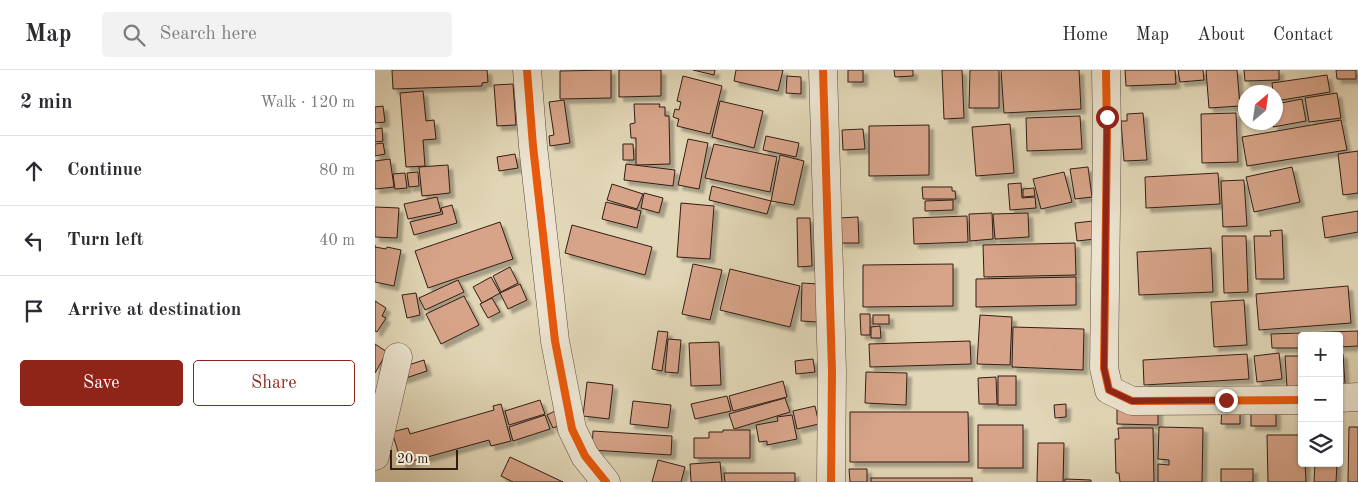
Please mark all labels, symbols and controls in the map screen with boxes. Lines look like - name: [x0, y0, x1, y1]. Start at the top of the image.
- search box: [102, 12, 452, 57]
- icon: search: [120, 21, 148, 49]
- text: Map: [25, 23, 72, 47]
- text: Search here: [160, 25, 257, 44]
- text: Home: [1062, 26, 1108, 44]
- text: Map: [1136, 26, 1169, 44]
- text: About: [1197, 26, 1245, 44]
- text: Contact: [1273, 26, 1333, 44]
- north arrow: [1238, 85, 1283, 130]
- text: 2 min: [20, 92, 73, 113]
- text: Walk · 120 m: [260, 95, 355, 111]
- route start: [1096, 106, 1119, 129]
- icon: ahead: [20, 157, 48, 185]
- text: Continue: [67, 161, 142, 180]
- text: 80 m: [319, 163, 355, 179]
- icon: left: [20, 227, 48, 255]
- text: Turn left: [67, 231, 144, 250]
- text: 40 m: [319, 233, 355, 249]
- icon: arrive: [20, 297, 48, 325]
- text: Arrive at destination: [67, 301, 241, 320]
- map controls: [1298, 332, 1343, 467]
- button: +: [1298, 332, 1343, 377]
- button: Save: [20, 360, 183, 406]
- button: Share: [193, 360, 355, 406]
- button: −: [1298, 377, 1343, 422]
- route end: [1215, 389, 1238, 412]
- button: layers: [1298, 422, 1343, 467]
- scale bar: [390, 447, 457, 470]
- text: 20 m: [397, 452, 428, 466]

